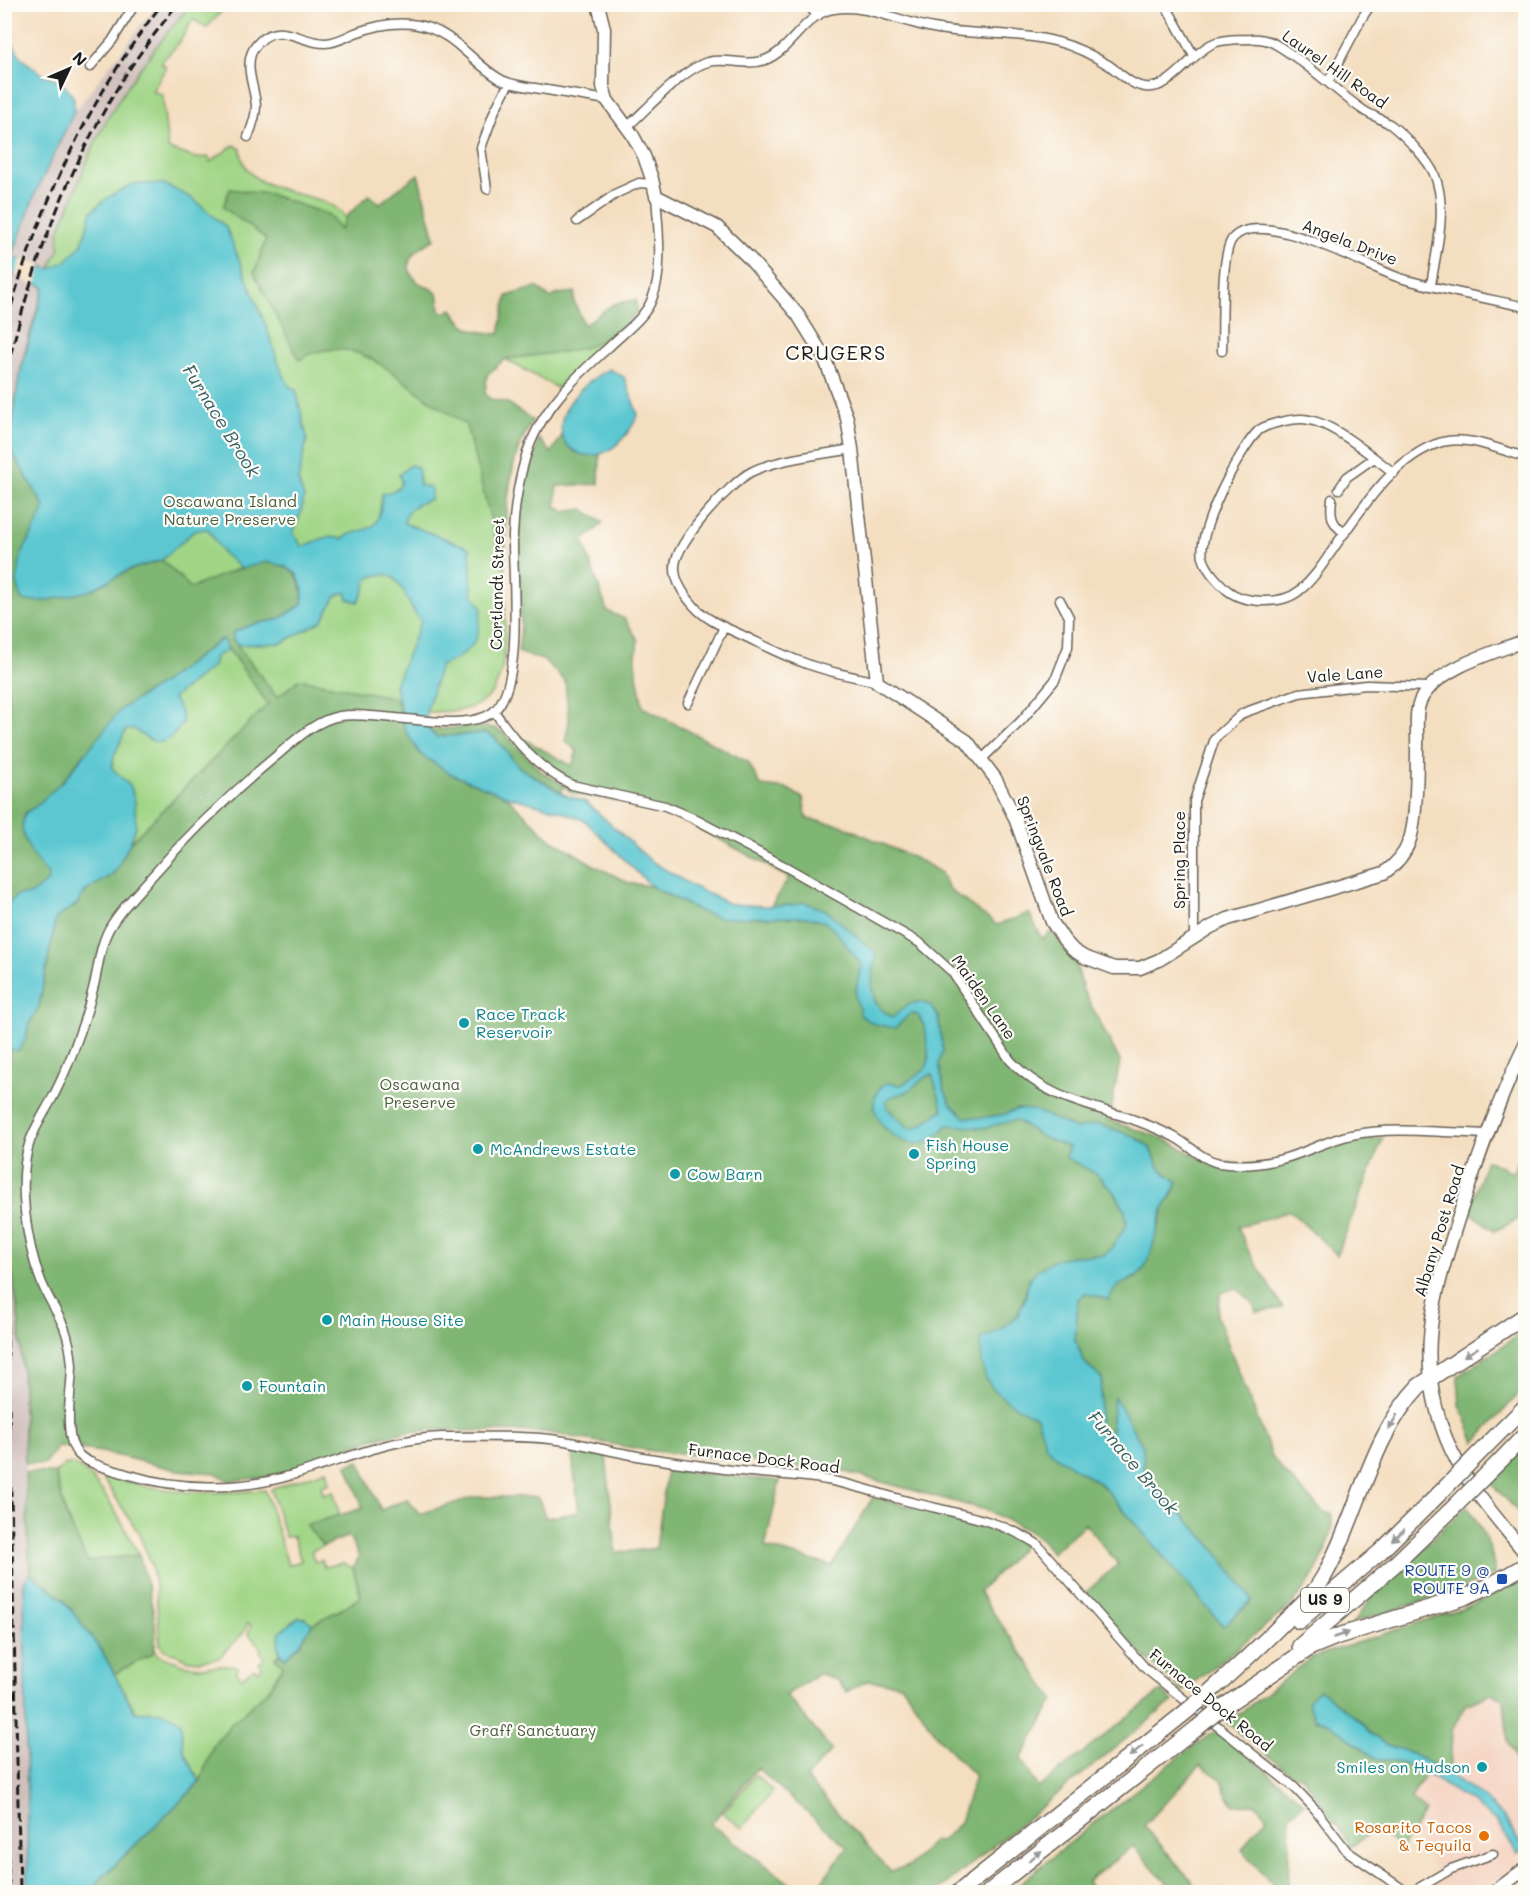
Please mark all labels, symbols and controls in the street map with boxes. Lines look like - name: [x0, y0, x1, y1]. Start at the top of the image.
- street label: Laurel Hill Road: [1279, 25, 1392, 113]
- north arrow: [39, 39, 99, 99]
- text: N: [68, 47, 92, 70]
- street label: Angela Drive: [1299, 214, 1401, 269]
- district label: CRUGERS: [785, 339, 887, 365]
- water label: Furnace Brook: [178, 360, 266, 482]
- park label: Oscawana Island Nature Preserve: [163, 490, 297, 529]
- street label: Cortlandt Street: [485, 518, 508, 650]
- street label: Vale Lane: [1306, 660, 1384, 687]
- street label: Springvale Road: [1013, 793, 1078, 919]
- street label: Spring Place: [1168, 811, 1189, 909]
- street label: Maiden Lane: [947, 950, 1021, 1043]
- place label: Race Track Reservoir: [476, 1003, 565, 1042]
- marker: Race Track Reservoir: [457, 1016, 471, 1030]
- park label: Oscawana Preserve: [379, 1073, 461, 1112]
- place label: Fish House Spring: [926, 1134, 1009, 1173]
- place label: McAndrews Estate: [490, 1138, 636, 1159]
- marker: McAndrews Estate: [471, 1142, 485, 1156]
- marker: Fish House Spring: [907, 1147, 921, 1161]
- street label: Albany Post Road: [1409, 1162, 1469, 1299]
- place label: Cow Barn: [687, 1163, 762, 1184]
- marker: Cow Barn: [668, 1167, 682, 1181]
- place label: Main House Site: [339, 1309, 464, 1330]
- marker: Main House Site: [320, 1313, 334, 1327]
- one-way arrow: [1463, 1346, 1479, 1357]
- place label: Fountain: [259, 1375, 326, 1396]
- marker: Fountain: [240, 1379, 254, 1393]
- water label: Furnace Brook: [1083, 1405, 1185, 1520]
- one-way arrow: [1388, 1413, 1398, 1430]
- street label: Furnace Dock Road: [687, 1438, 841, 1477]
- one-way arrow: [1391, 1528, 1406, 1541]
- place label: ROUTE 9 @ ROUTE 9A: [1404, 1559, 1490, 1598]
- marker: ROUTE 9 @ ROUTE 9A: [1495, 1572, 1509, 1586]
- road number: US 9: [1301, 1588, 1349, 1612]
- one-way arrow: [1332, 1630, 1350, 1639]
- street label: Furnace Dock Road: [1146, 1644, 1277, 1756]
- park label: Graff Sanctuary: [470, 1719, 596, 1740]
- one-way arrow: [1129, 1745, 1144, 1757]
- place label: Smiles on Hudson: [1337, 1756, 1470, 1777]
- marker: Smiles on Hudson: [1475, 1760, 1489, 1774]
- place label: Rosarito Tacos & Tequila: [1354, 1816, 1472, 1855]
- marker: Rosarito Tacos & Tequila: [1477, 1829, 1491, 1843]
- one-way arrow: [1027, 1850, 1043, 1863]

